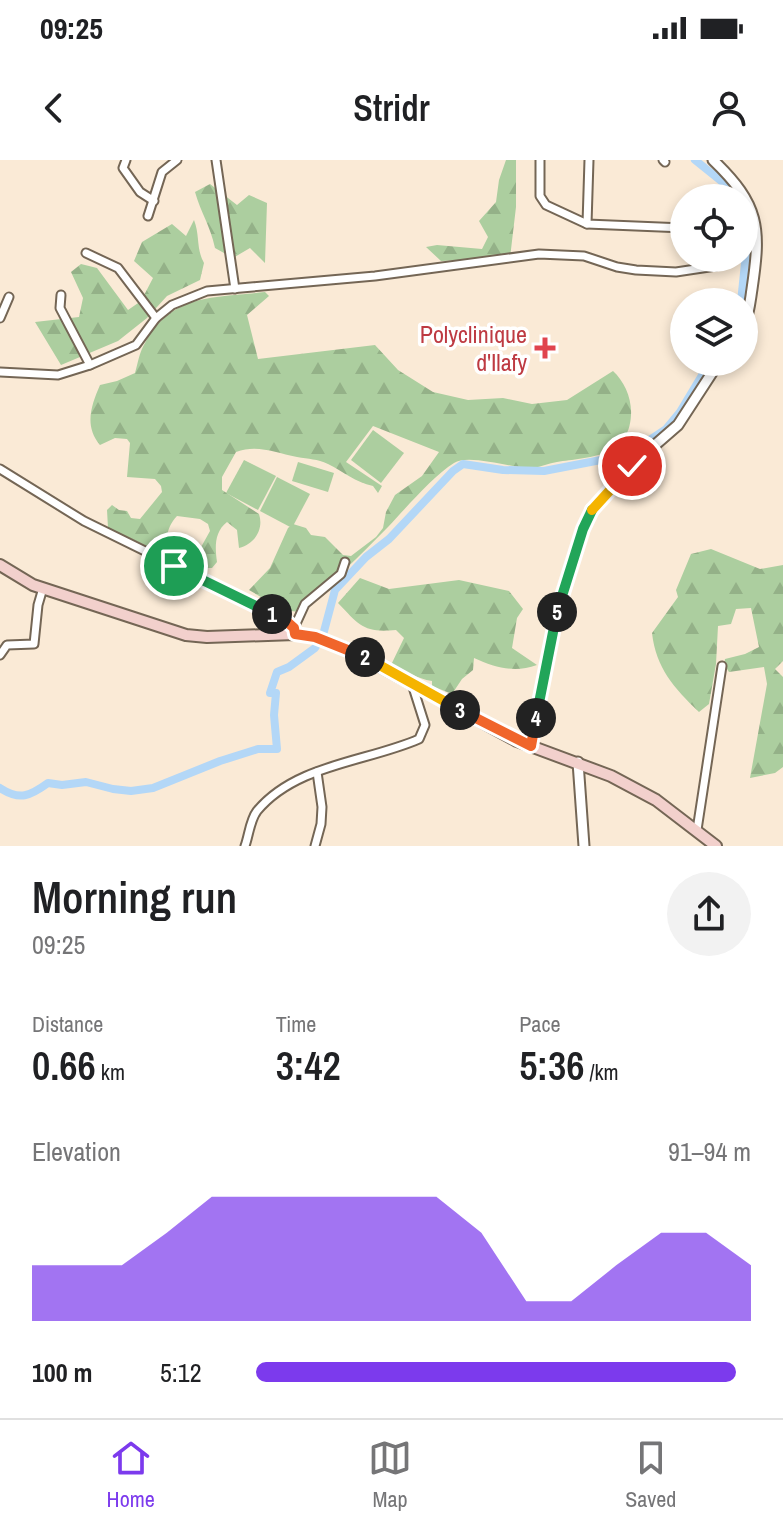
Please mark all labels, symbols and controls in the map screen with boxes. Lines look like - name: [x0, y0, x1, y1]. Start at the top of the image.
- text: 09:25: [40, 8, 103, 48]
- text: Stridr: [353, 84, 430, 132]
- icon: back: [32, 86, 76, 130]
- icon: person: [707, 86, 751, 130]
- map controls: [670, 184, 758, 376]
- button: locate: [670, 184, 758, 272]
- button: layers: [670, 288, 758, 376]
- place label: Polyclinique d'Ilafy: [420, 318, 527, 378]
- marker: Polyclinique d'Ilafy: [534, 337, 556, 359]
- pin: [598, 432, 666, 500]
- icon: check: [610, 444, 654, 488]
- pin: [140, 532, 208, 600]
- icon: arrive: [152, 544, 196, 588]
- pin: 5: [537, 592, 577, 632]
- pin: 1: [252, 594, 292, 634]
- text: 5: [552, 597, 562, 627]
- text: 1: [267, 599, 277, 629]
- pin: 2: [345, 637, 385, 677]
- text: 2: [360, 642, 370, 672]
- pin: 3: [440, 690, 480, 730]
- text: 3: [455, 695, 465, 725]
- pin: 4: [516, 698, 556, 738]
- text: 4: [531, 703, 541, 733]
- text: Morning run: [32, 867, 237, 927]
- button: share: [667, 872, 751, 956]
- text: 09:25: [32, 927, 85, 962]
- text: Distance: [32, 1009, 103, 1039]
- text: Time: [276, 1009, 316, 1039]
- text: Pace: [519, 1009, 560, 1039]
- text: 0.66: [32, 1039, 96, 1092]
- text: 3:42: [276, 1039, 341, 1092]
- text: 5:36: [519, 1039, 584, 1092]
- text: km: [96, 1057, 125, 1087]
- text: /km: [584, 1057, 618, 1087]
- text: Elevation: [32, 1134, 121, 1169]
- text: 91–94 m: [668, 1134, 751, 1169]
- text: 100 m: [32, 1355, 92, 1390]
- text: 5:12: [160, 1355, 202, 1390]
- tab: Home: [107, 1436, 155, 1514]
- tab: Map: [368, 1436, 412, 1514]
- tab: Saved: [625, 1436, 676, 1514]

